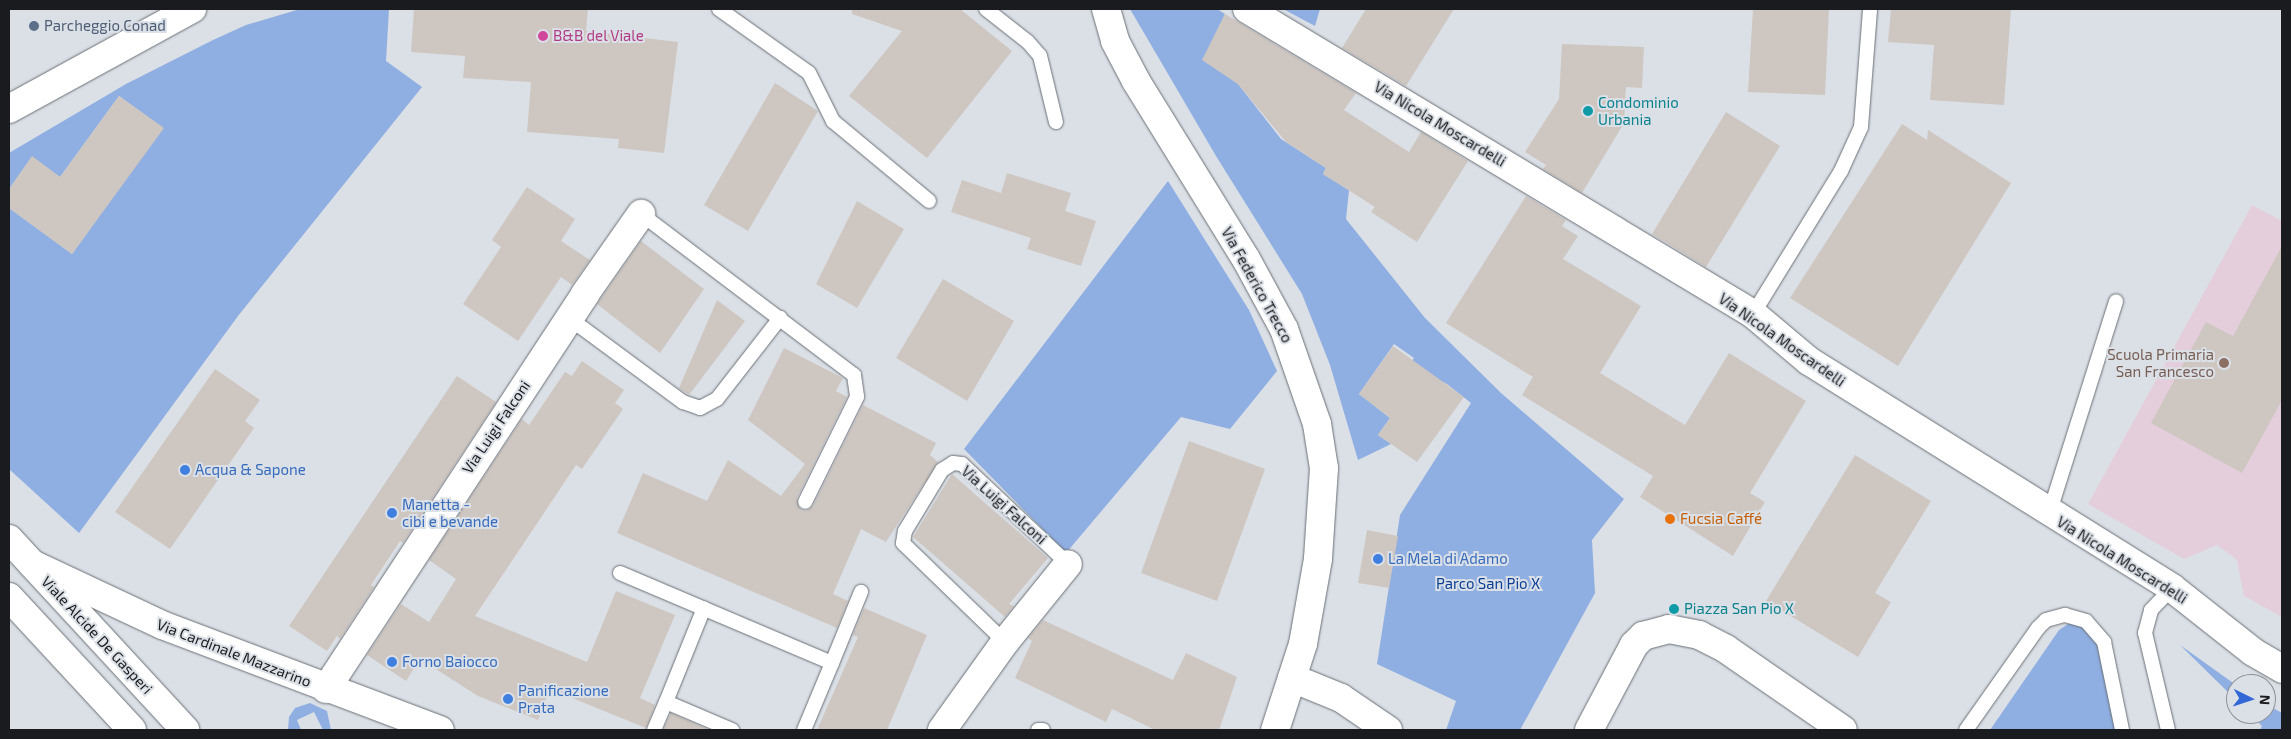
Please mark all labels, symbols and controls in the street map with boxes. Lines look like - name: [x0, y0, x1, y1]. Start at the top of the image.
- place label: Parcheggio Conad: [44, 17, 166, 35]
- marker: Parcheggio Conad: [28, 20, 40, 32]
- place label: B&B del Viale: [553, 27, 645, 45]
- marker: B&B del Viale: [537, 30, 549, 42]
- street label: Via Nicola Moscardelli: [1371, 78, 1509, 170]
- place label: Condominio Urbania: [1598, 93, 1679, 128]
- marker: Condominio Urbania: [1582, 105, 1594, 117]
- street label: Via Federico Trecco: [1218, 224, 1296, 346]
- street label: Via Nicola Moscardelli: [1715, 289, 1849, 391]
- place label: Scuola Primaria San Francesco: [2107, 345, 2214, 380]
- marker: Scuola Primaria San Francesco: [2218, 357, 2230, 369]
- street label: Via Luigi Falconi: [458, 377, 534, 477]
- place label: Acqua & Sapone: [195, 461, 306, 479]
- street label: Via Luigi Falconi: [958, 462, 1050, 548]
- marker: Acqua & Sapone: [179, 464, 191, 476]
- place label: Manetta - cibi e bevande: [402, 495, 498, 530]
- marker: Manetta - cibi e bevande: [386, 507, 398, 519]
- place label: Fucsia Caffé: [1680, 510, 1762, 528]
- street label: Via Nicola Moscardelli: [2053, 512, 2191, 608]
- marker: Fucsia Caffé: [1664, 513, 1676, 525]
- place label: La Mela di Adamo: [1388, 550, 1508, 568]
- marker: La Mela di Adamo: [1372, 553, 1384, 565]
- street label: Viale Alcide De Gasperi: [38, 572, 156, 698]
- park label: Parco San Pio X: [1436, 575, 1540, 593]
- place label: Piazza San Pio X: [1684, 600, 1794, 618]
- marker: Piazza San Pio X: [1668, 603, 1680, 615]
- street label: Via Cardinale Mazzarino: [154, 615, 314, 691]
- place label: Forno Baiocco: [402, 653, 498, 671]
- marker: Forno Baiocco: [386, 656, 398, 668]
- north arrow: [2226, 674, 2276, 724]
- place label: Panificazione Prata: [518, 681, 609, 716]
- marker: Panificazione Prata: [502, 693, 514, 705]
- text: N: [2257, 694, 2274, 706]

